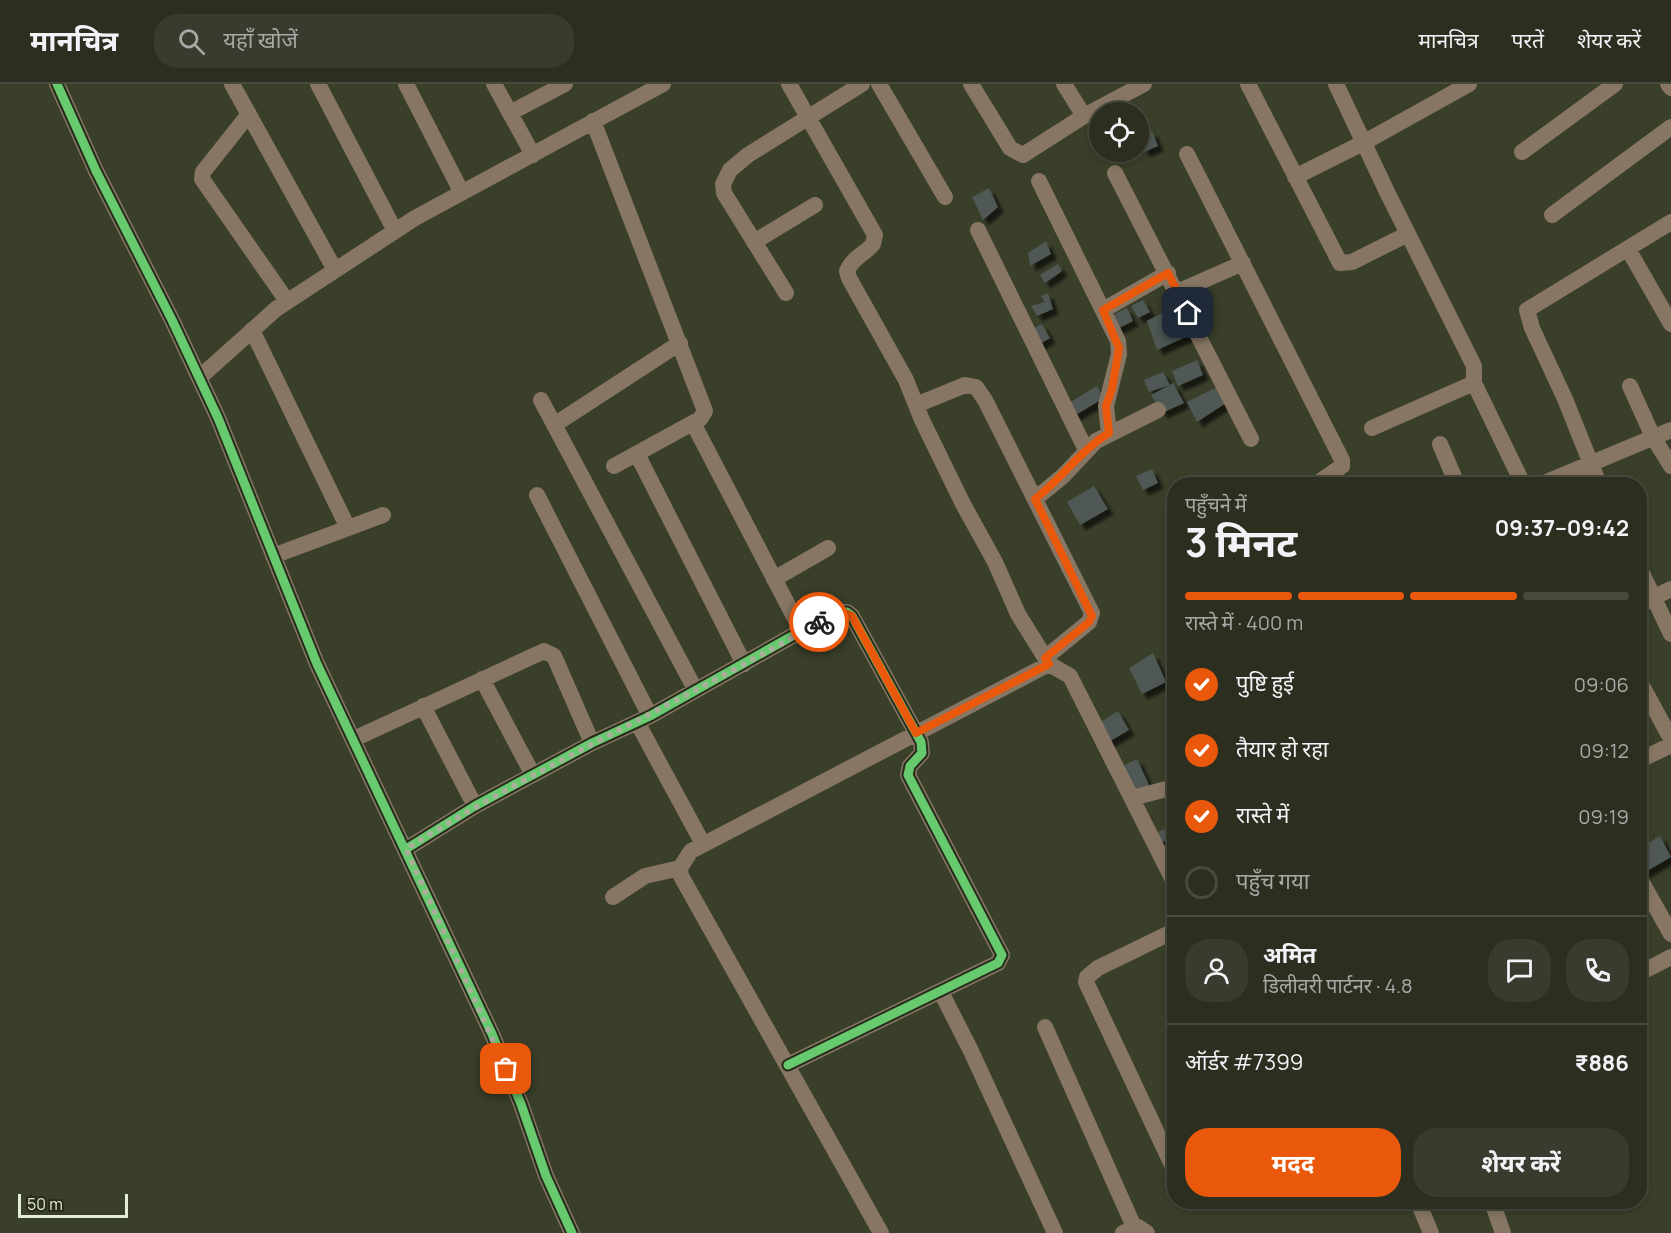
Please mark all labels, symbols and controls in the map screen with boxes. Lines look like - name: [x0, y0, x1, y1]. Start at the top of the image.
- search box: [154, 14, 574, 68]
- text: मानचित्र: [30, 21, 118, 59]
- icon: search: [175, 25, 208, 58]
- text: यहाँ खोजें: [223, 25, 298, 55]
- text: मानचित्र: [1419, 26, 1479, 54]
- text: परतें: [1512, 26, 1544, 54]
- text: शेयर करें: [1577, 26, 1641, 54]
- map controls: [1089, 102, 1149, 162]
- button: locate: [1089, 102, 1149, 162]
- pin: [1162, 287, 1213, 338]
- icon: home: [1171, 296, 1204, 329]
- text: पहुँचने में: [1185, 491, 1247, 518]
- text: 09:37–09:42: [1495, 513, 1629, 543]
- text: 3 मिनट: [1185, 515, 1297, 569]
- courier: [789, 592, 849, 652]
- icon: bike: [803, 606, 836, 639]
- text: रास्ते में · 400 m: [1185, 609, 1303, 636]
- icon: check: [1185, 668, 1218, 701]
- text: पुष्टि हुई: [1236, 668, 1294, 698]
- text: 09:06: [1574, 671, 1629, 698]
- icon: check: [1185, 734, 1218, 767]
- text: तैयार हो रहा: [1236, 734, 1329, 764]
- text: 09:12: [1579, 737, 1629, 764]
- icon: check: [1185, 800, 1218, 833]
- text: रास्ते में: [1236, 800, 1289, 830]
- text: 09:19: [1578, 803, 1629, 830]
- text: पहुँच गया: [1236, 866, 1309, 896]
- button: person: [1185, 939, 1248, 1002]
- button: chat: [1488, 939, 1551, 1002]
- button: phone: [1566, 939, 1629, 1002]
- text: अमित: [1263, 940, 1316, 970]
- text: डिलीवरी पार्टनर · 4.8: [1263, 972, 1413, 999]
- pin: [480, 1043, 531, 1094]
- text: ऑर्डर #7399: [1185, 1047, 1303, 1077]
- text: ₹886: [1575, 1048, 1629, 1078]
- icon: bag: [489, 1052, 522, 1085]
- button: मदद: [1185, 1128, 1401, 1197]
- button: शेयर करें: [1413, 1128, 1629, 1197]
- scale bar: [18, 1191, 128, 1218]
- text: 50 m: [27, 1193, 63, 1215]

